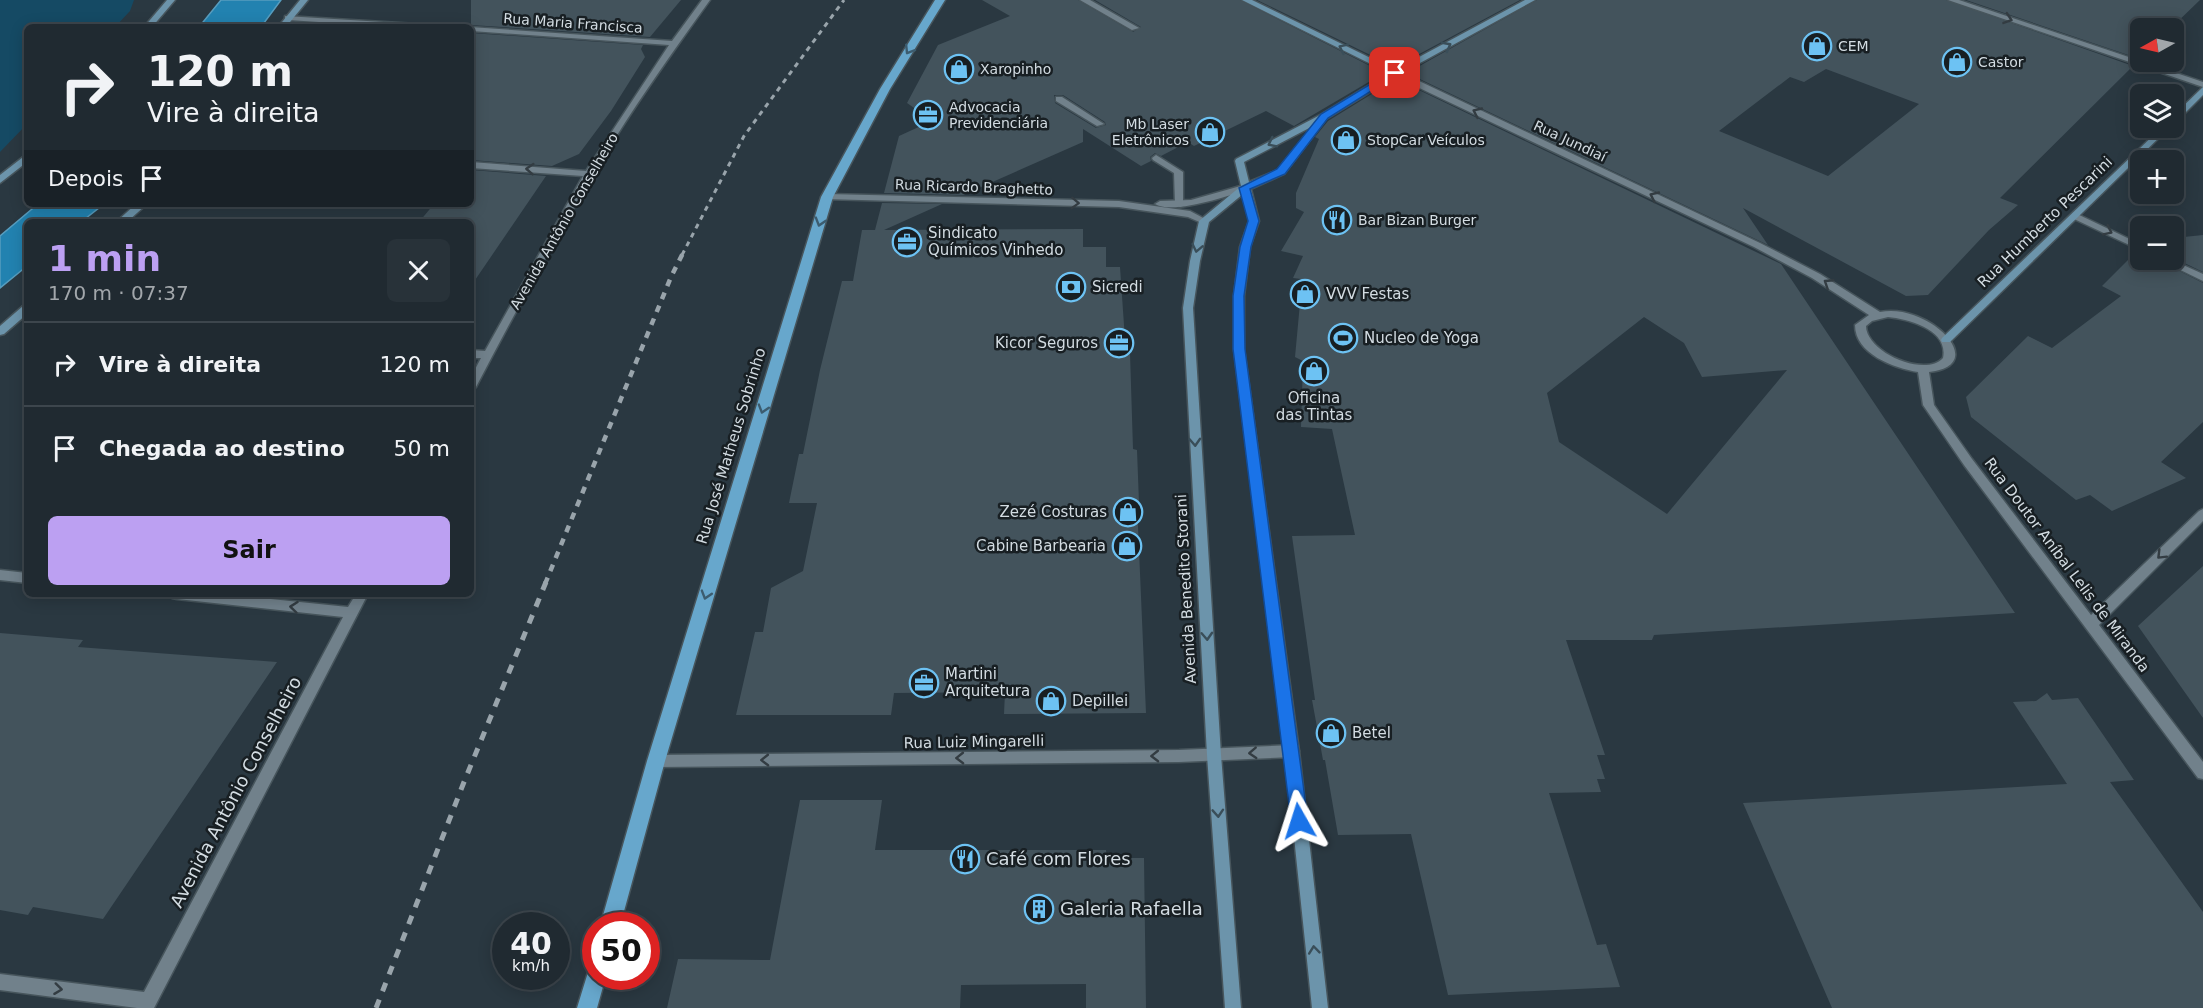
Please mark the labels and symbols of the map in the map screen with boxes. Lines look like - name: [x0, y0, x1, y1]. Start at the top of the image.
- street label: Rua Maria Francisca: [503, 10, 643, 36]
- one-way arrow: [2002, 11, 2013, 24]
- north arrow: [2130, 18, 2184, 72]
- shop icon: CEM: [1801, 30, 1833, 62]
- place label: CEM: [1838, 38, 1869, 54]
- one-way arrow: [1440, 42, 1451, 53]
- one-way arrow: [1338, 43, 1349, 55]
- one-way arrow: [905, 44, 917, 54]
- shop icon: Castor: [1941, 46, 1973, 78]
- pin: [1369, 47, 1420, 98]
- shop icon: Xaropinho: [943, 53, 975, 85]
- place label: Castor: [1978, 54, 2024, 70]
- place label: Xaropinho: [980, 61, 1051, 77]
- office icon: Advocacia Previdenciária: [912, 99, 944, 131]
- place label: Advocacia Previdenciária: [949, 99, 1048, 131]
- one-way arrow: [1473, 108, 1484, 120]
- place label: Mb Laser Eletrônicos: [1112, 116, 1189, 148]
- shop icon: Mb Laser Eletrônicos: [1194, 116, 1226, 148]
- street label: Rua Jundiaí: [1531, 117, 1610, 165]
- shop icon: StopCar Veículos: [1330, 124, 1362, 156]
- street label: Avenida Antônio Conselheiro: [507, 130, 621, 312]
- place label: StopCar Veículos: [1367, 132, 1485, 148]
- one-way arrow: [1268, 135, 1279, 147]
- street label: Rua Humberto Pescarini: [1974, 153, 2116, 291]
- one-way arrow: [525, 163, 535, 176]
- street label: Rua Ricardo Braghetto: [895, 176, 1053, 198]
- one-way arrow: [1649, 191, 1660, 203]
- one-way arrow: [1070, 197, 1079, 209]
- restaurant icon: Bar Bizan Burger: [1321, 204, 1353, 236]
- place label: Bar Bizan Burger: [1358, 212, 1477, 228]
- one-way arrow: [814, 216, 827, 227]
- place label: Sindicato Químicos Vinhedo: [928, 224, 1063, 259]
- one-way arrow: [2101, 224, 2112, 236]
- office icon: Sindicato Químicos Vinhedo: [891, 226, 923, 258]
- one-way arrow: [1192, 242, 1205, 252]
- bank icon: Sicredi: [1055, 271, 1087, 303]
- place label: Sicredi: [1092, 278, 1143, 296]
- shop icon: VVV Festas: [1289, 278, 1321, 310]
- one-way arrow: [1823, 280, 1834, 291]
- place label: VVV Festas: [1326, 285, 1409, 303]
- sports icon: Nucleo de Yoga: [1327, 322, 1359, 354]
- office icon: Kicor Seguros: [1103, 327, 1135, 359]
- place label: Nucleo de Yoga: [1364, 329, 1479, 347]
- place label: Kicor Seguros: [995, 334, 1098, 352]
- street label: Rua José Matheus Sobrinho: [693, 346, 769, 546]
- shop icon: Oficina das Tintas: [1298, 355, 1330, 387]
- place label: Oficina das Tintas: [1276, 389, 1352, 424]
- one-way arrow: [758, 403, 770, 413]
- one-way arrow: [1188, 437, 1201, 446]
- street label: Rua Doutor Aníbal Lelis de Miranda: [1981, 454, 2153, 676]
- street label: Avenida Benedito Storani: [1172, 494, 1200, 684]
- shop icon: Zezé Costuras: [1112, 496, 1144, 528]
- place label: Zezé Costuras: [1000, 503, 1107, 521]
- shop icon: Cabine Barbearia: [1111, 530, 1143, 562]
- place label: Cabine Barbearia: [976, 537, 1106, 555]
- one-way arrow: [2158, 547, 2169, 558]
- one-way arrow: [701, 589, 713, 600]
- one-way arrow: [289, 601, 298, 614]
- one-way arrow: [1200, 632, 1213, 641]
- place label: Martini Arquitetura: [945, 665, 1030, 700]
- office icon: Martini Arquitetura: [908, 667, 940, 699]
- street label: Avenida Antônio Conselheiro: [166, 673, 305, 911]
- shop icon: Depillei: [1035, 685, 1067, 717]
- place label: Depillei: [1072, 692, 1128, 710]
- shop icon: Betel: [1315, 717, 1347, 749]
- place label: Betel: [1352, 724, 1391, 742]
- street label: Rua Luiz Mingarelli: [904, 732, 1044, 752]
- one-way arrow: [1248, 746, 1257, 759]
- one-way arrow: [1151, 750, 1160, 762]
- one-way arrow: [956, 752, 965, 764]
- one-way arrow: [761, 754, 770, 766]
- position arrow: [1267, 789, 1331, 853]
- one-way arrow: [1211, 809, 1224, 818]
- restaurant icon: Café com Flores: [949, 843, 981, 875]
- place label: Café com Flores: [986, 848, 1131, 869]
- building icon: Galeria Rafaella: [1023, 893, 1055, 925]
- place label: Galeria Rafaella: [1060, 898, 1203, 919]
- speed limit sign: 50: [582, 912, 660, 990]
- one-way arrow: [1308, 945, 1321, 954]
- one-way arrow: [53, 982, 63, 995]

